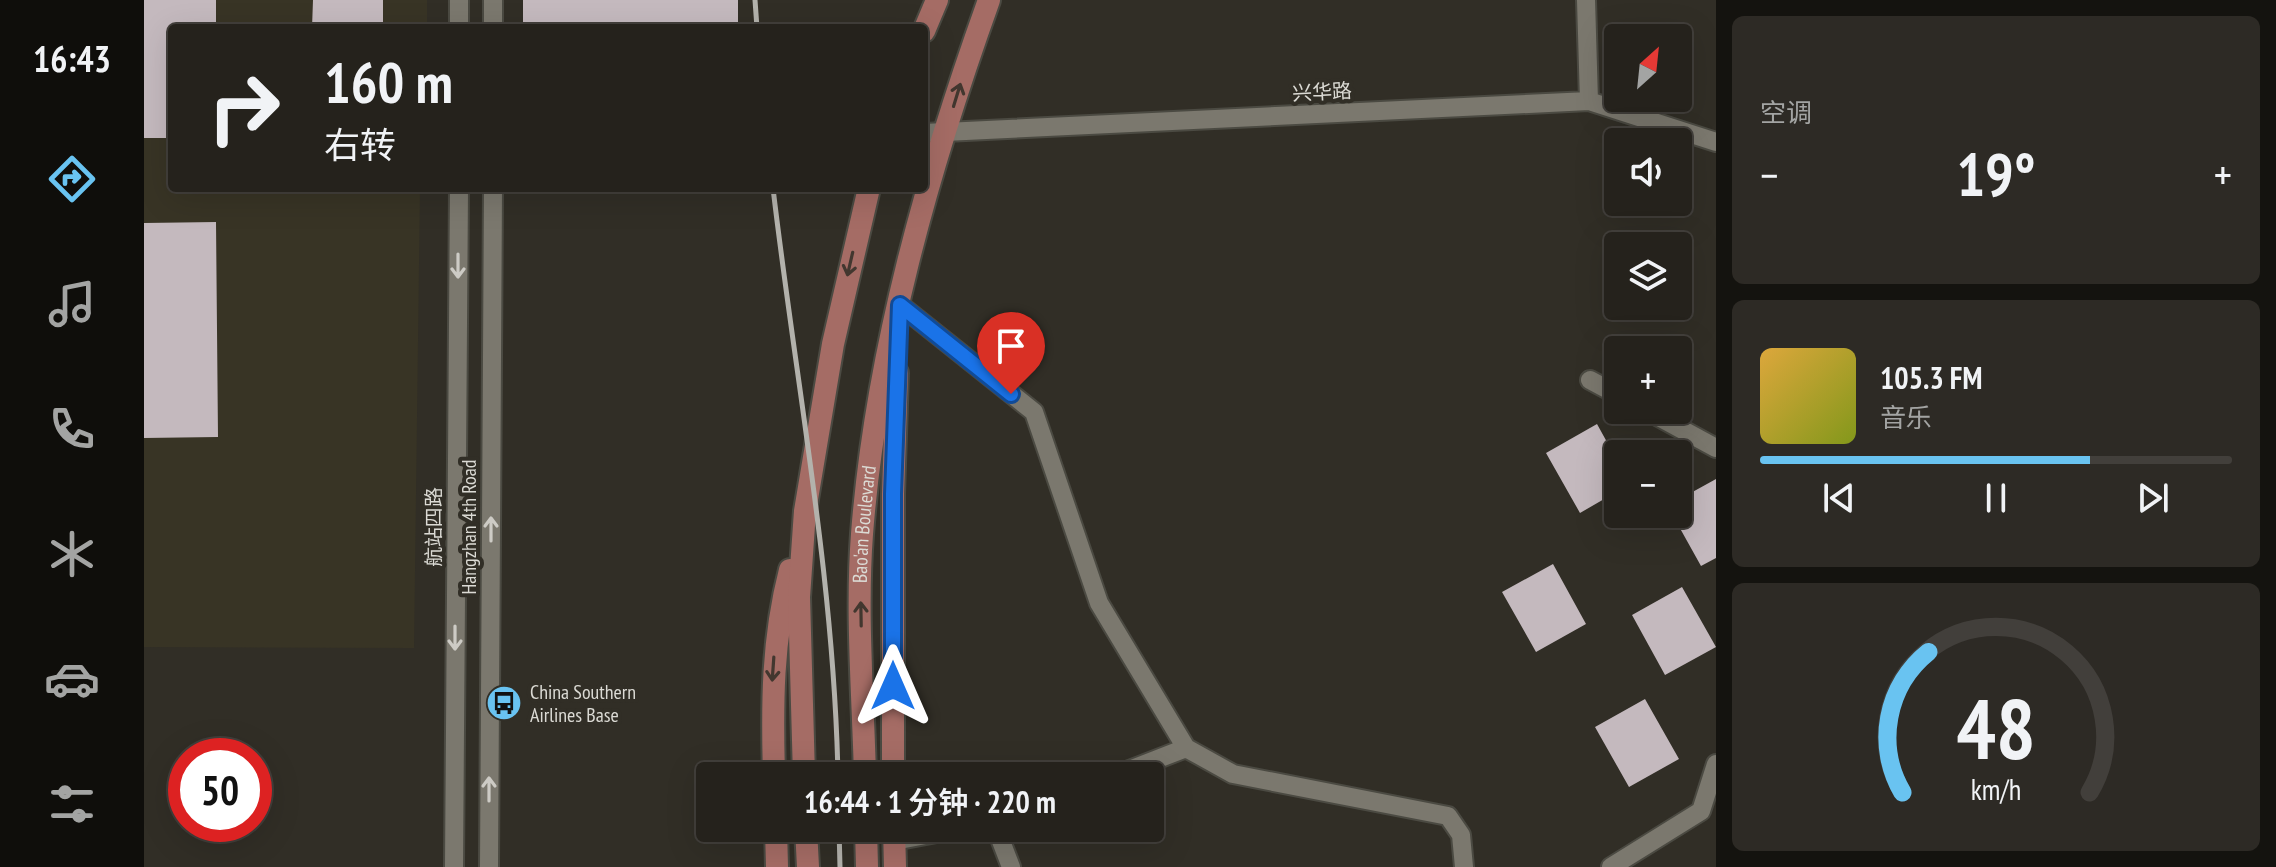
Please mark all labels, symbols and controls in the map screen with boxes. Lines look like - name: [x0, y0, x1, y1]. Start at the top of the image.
- north arrow: [1604, 24, 1692, 112]
- map controls: [1604, 24, 1692, 528]
- text: 16:43: [33, 35, 111, 82]
- text: 160 m: [324, 46, 453, 118]
- icon: right: [192, 56, 296, 160]
- street label: 兴华路: [1291, 77, 1353, 107]
- one-way arrow: [950, 83, 965, 109]
- text: 空调: [1760, 96, 1812, 129]
- text: 右转: [324, 121, 396, 168]
- button: sound: [1604, 128, 1692, 216]
- text: 19°: [1956, 135, 2036, 213]
- text: −: [1760, 146, 1778, 203]
- text: +: [2214, 146, 2232, 203]
- icon: directions: [44, 151, 100, 207]
- button: layers: [1604, 232, 1692, 320]
- one-way arrow: [842, 250, 857, 276]
- one-way arrow: [451, 252, 466, 279]
- icon: music: [44, 276, 100, 332]
- pin: [977, 312, 1045, 394]
- icon: arrive: [989, 324, 1033, 368]
- button: +: [1604, 336, 1692, 424]
- text: 105.3 FM: [1880, 358, 1982, 397]
- icon: phone: [44, 401, 100, 457]
- text: 音乐: [1880, 401, 1932, 434]
- button: −: [1604, 440, 1692, 528]
- street label: Hangzhan 4th Road: [456, 460, 482, 594]
- street label: Bao'an Boulevard: [847, 464, 882, 583]
- icon: previous: [1817, 476, 1861, 520]
- icon: pause: [1974, 476, 2018, 520]
- icon: next: [2131, 476, 2175, 520]
- street label: 航站四路: [421, 487, 447, 567]
- one-way arrow: [483, 516, 499, 543]
- icon: climate: [44, 526, 100, 582]
- one-way arrow: [854, 601, 869, 628]
- one-way arrow: [448, 624, 463, 651]
- position arrow: [851, 644, 935, 728]
- icon: car: [44, 651, 100, 707]
- one-way arrow: [765, 655, 780, 682]
- text: 48: [1956, 674, 2036, 782]
- place label: China Southern Airlines Base: [530, 679, 636, 728]
- bus stop icon: China Southern Airlines Base: [485, 684, 523, 722]
- speed limit sign: 50: [168, 738, 272, 842]
- text: km/h: [1971, 771, 2021, 808]
- icon: filters: [44, 776, 100, 832]
- one-way arrow: [482, 776, 497, 803]
- text: 16:44 · 1 分钟 · 220 m: [804, 782, 1056, 821]

